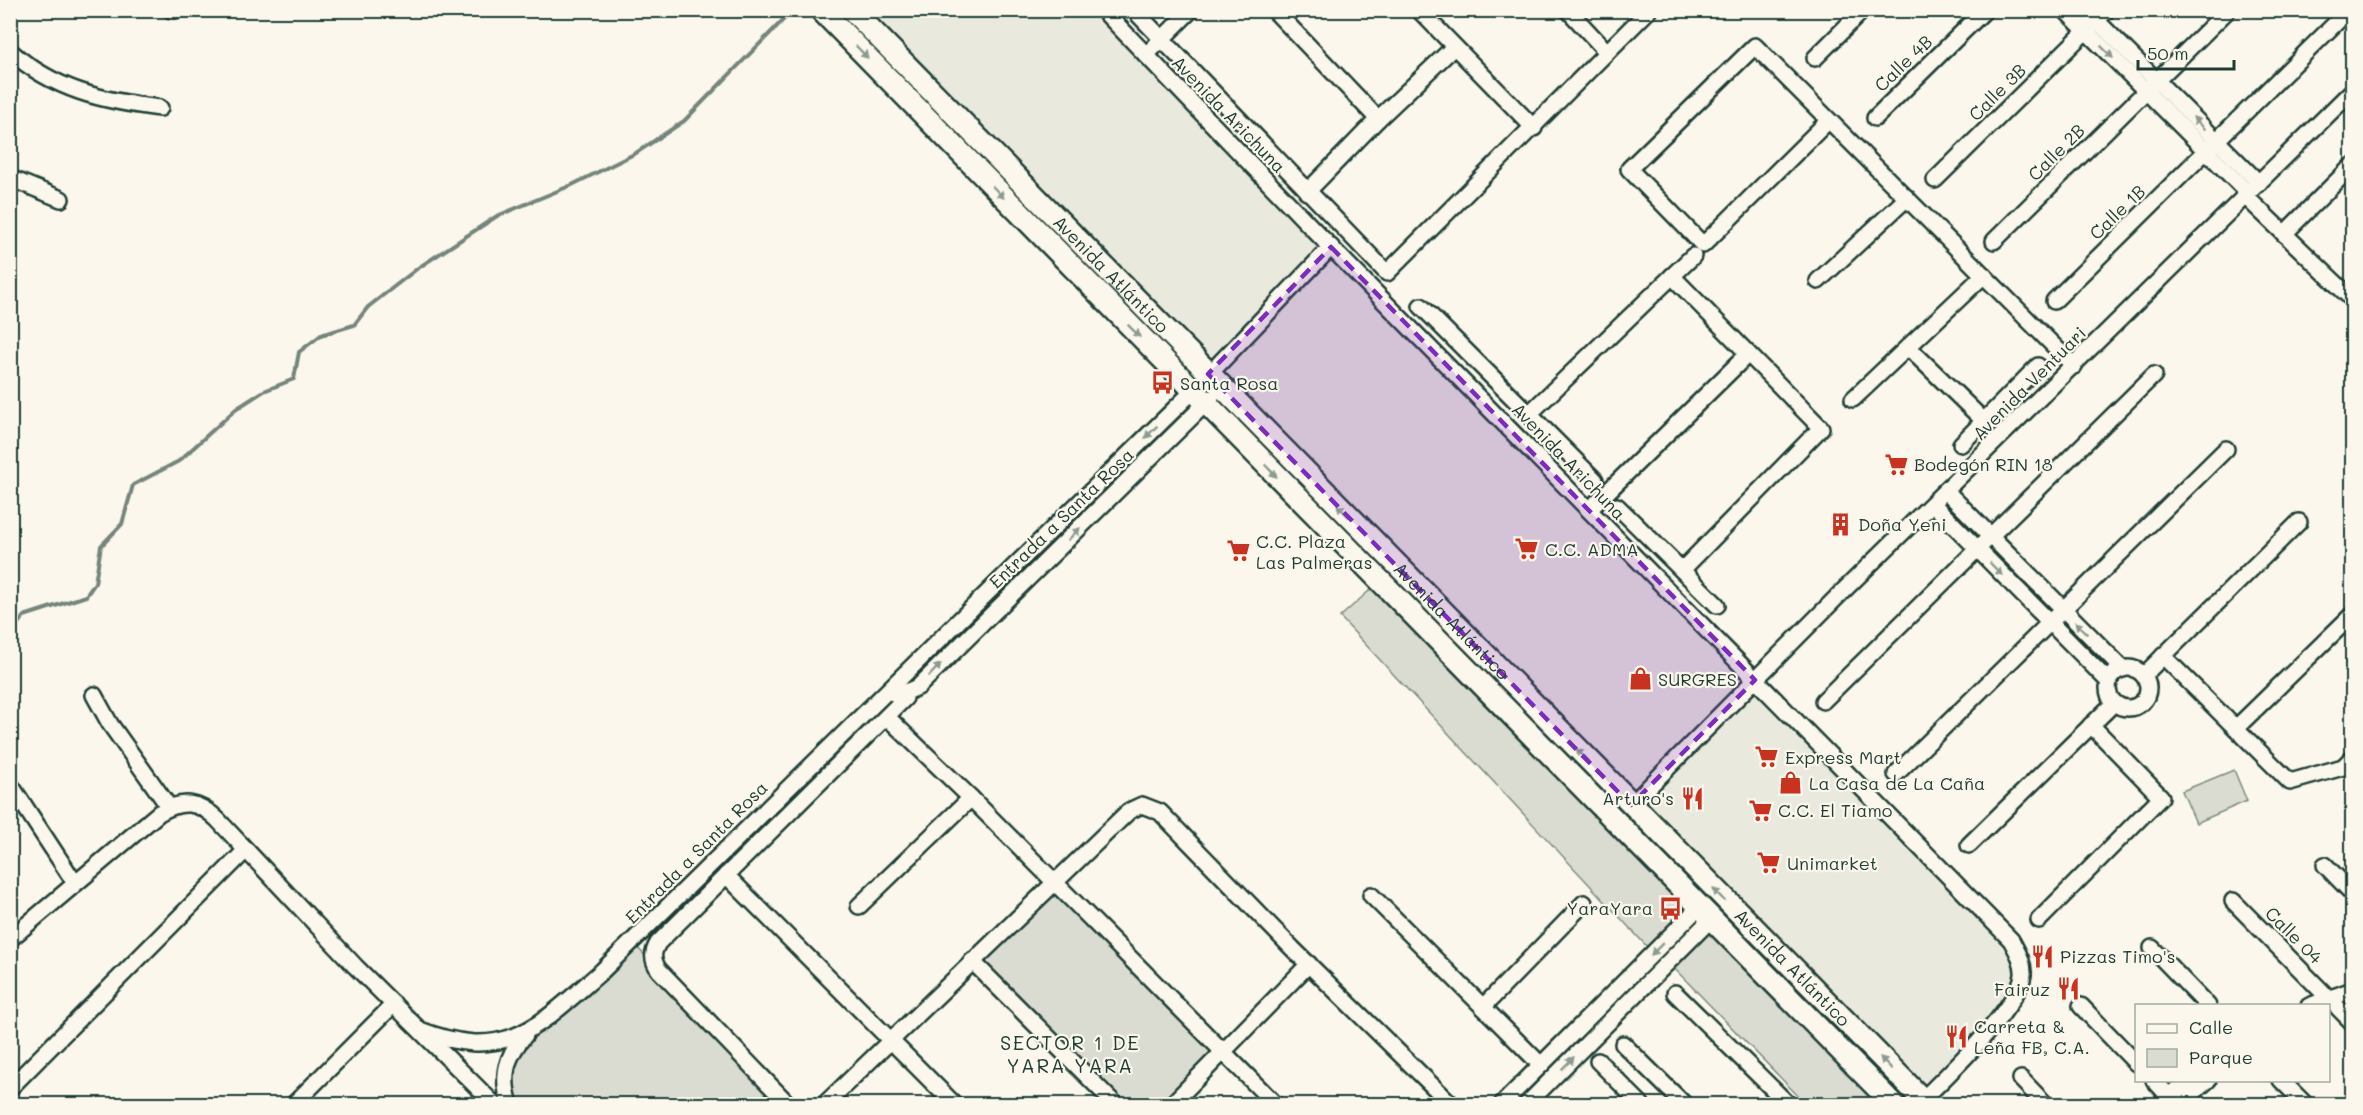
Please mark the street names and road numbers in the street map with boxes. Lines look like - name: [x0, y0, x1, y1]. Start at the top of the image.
- street label: Calle 4B: [1869, 29, 1937, 97]
- street label: Avenida Arichuna: [1167, 50, 1291, 178]
- street label: Calle 3B: [1963, 58, 2031, 126]
- street label: Calle 2B: [2022, 118, 2090, 186]
- street label: Calle 1B: [2084, 179, 2150, 245]
- street label: Avenida Atlántico: [1048, 210, 1175, 338]
- street label: Avenida Ventuari: [1967, 321, 2091, 445]
- street label: Avenida Arichuna: [1507, 397, 1631, 525]
- street label: Entrada a Santa Rosa: [984, 443, 1138, 593]
- street label: Avenida Atlántico: [1389, 556, 1515, 685]
- street label: Entrada a Santa Rosa: [620, 776, 772, 928]
- street label: Calle 04: [2260, 901, 2328, 969]
- street label: Avenida Atlántico: [1729, 903, 1856, 1032]

